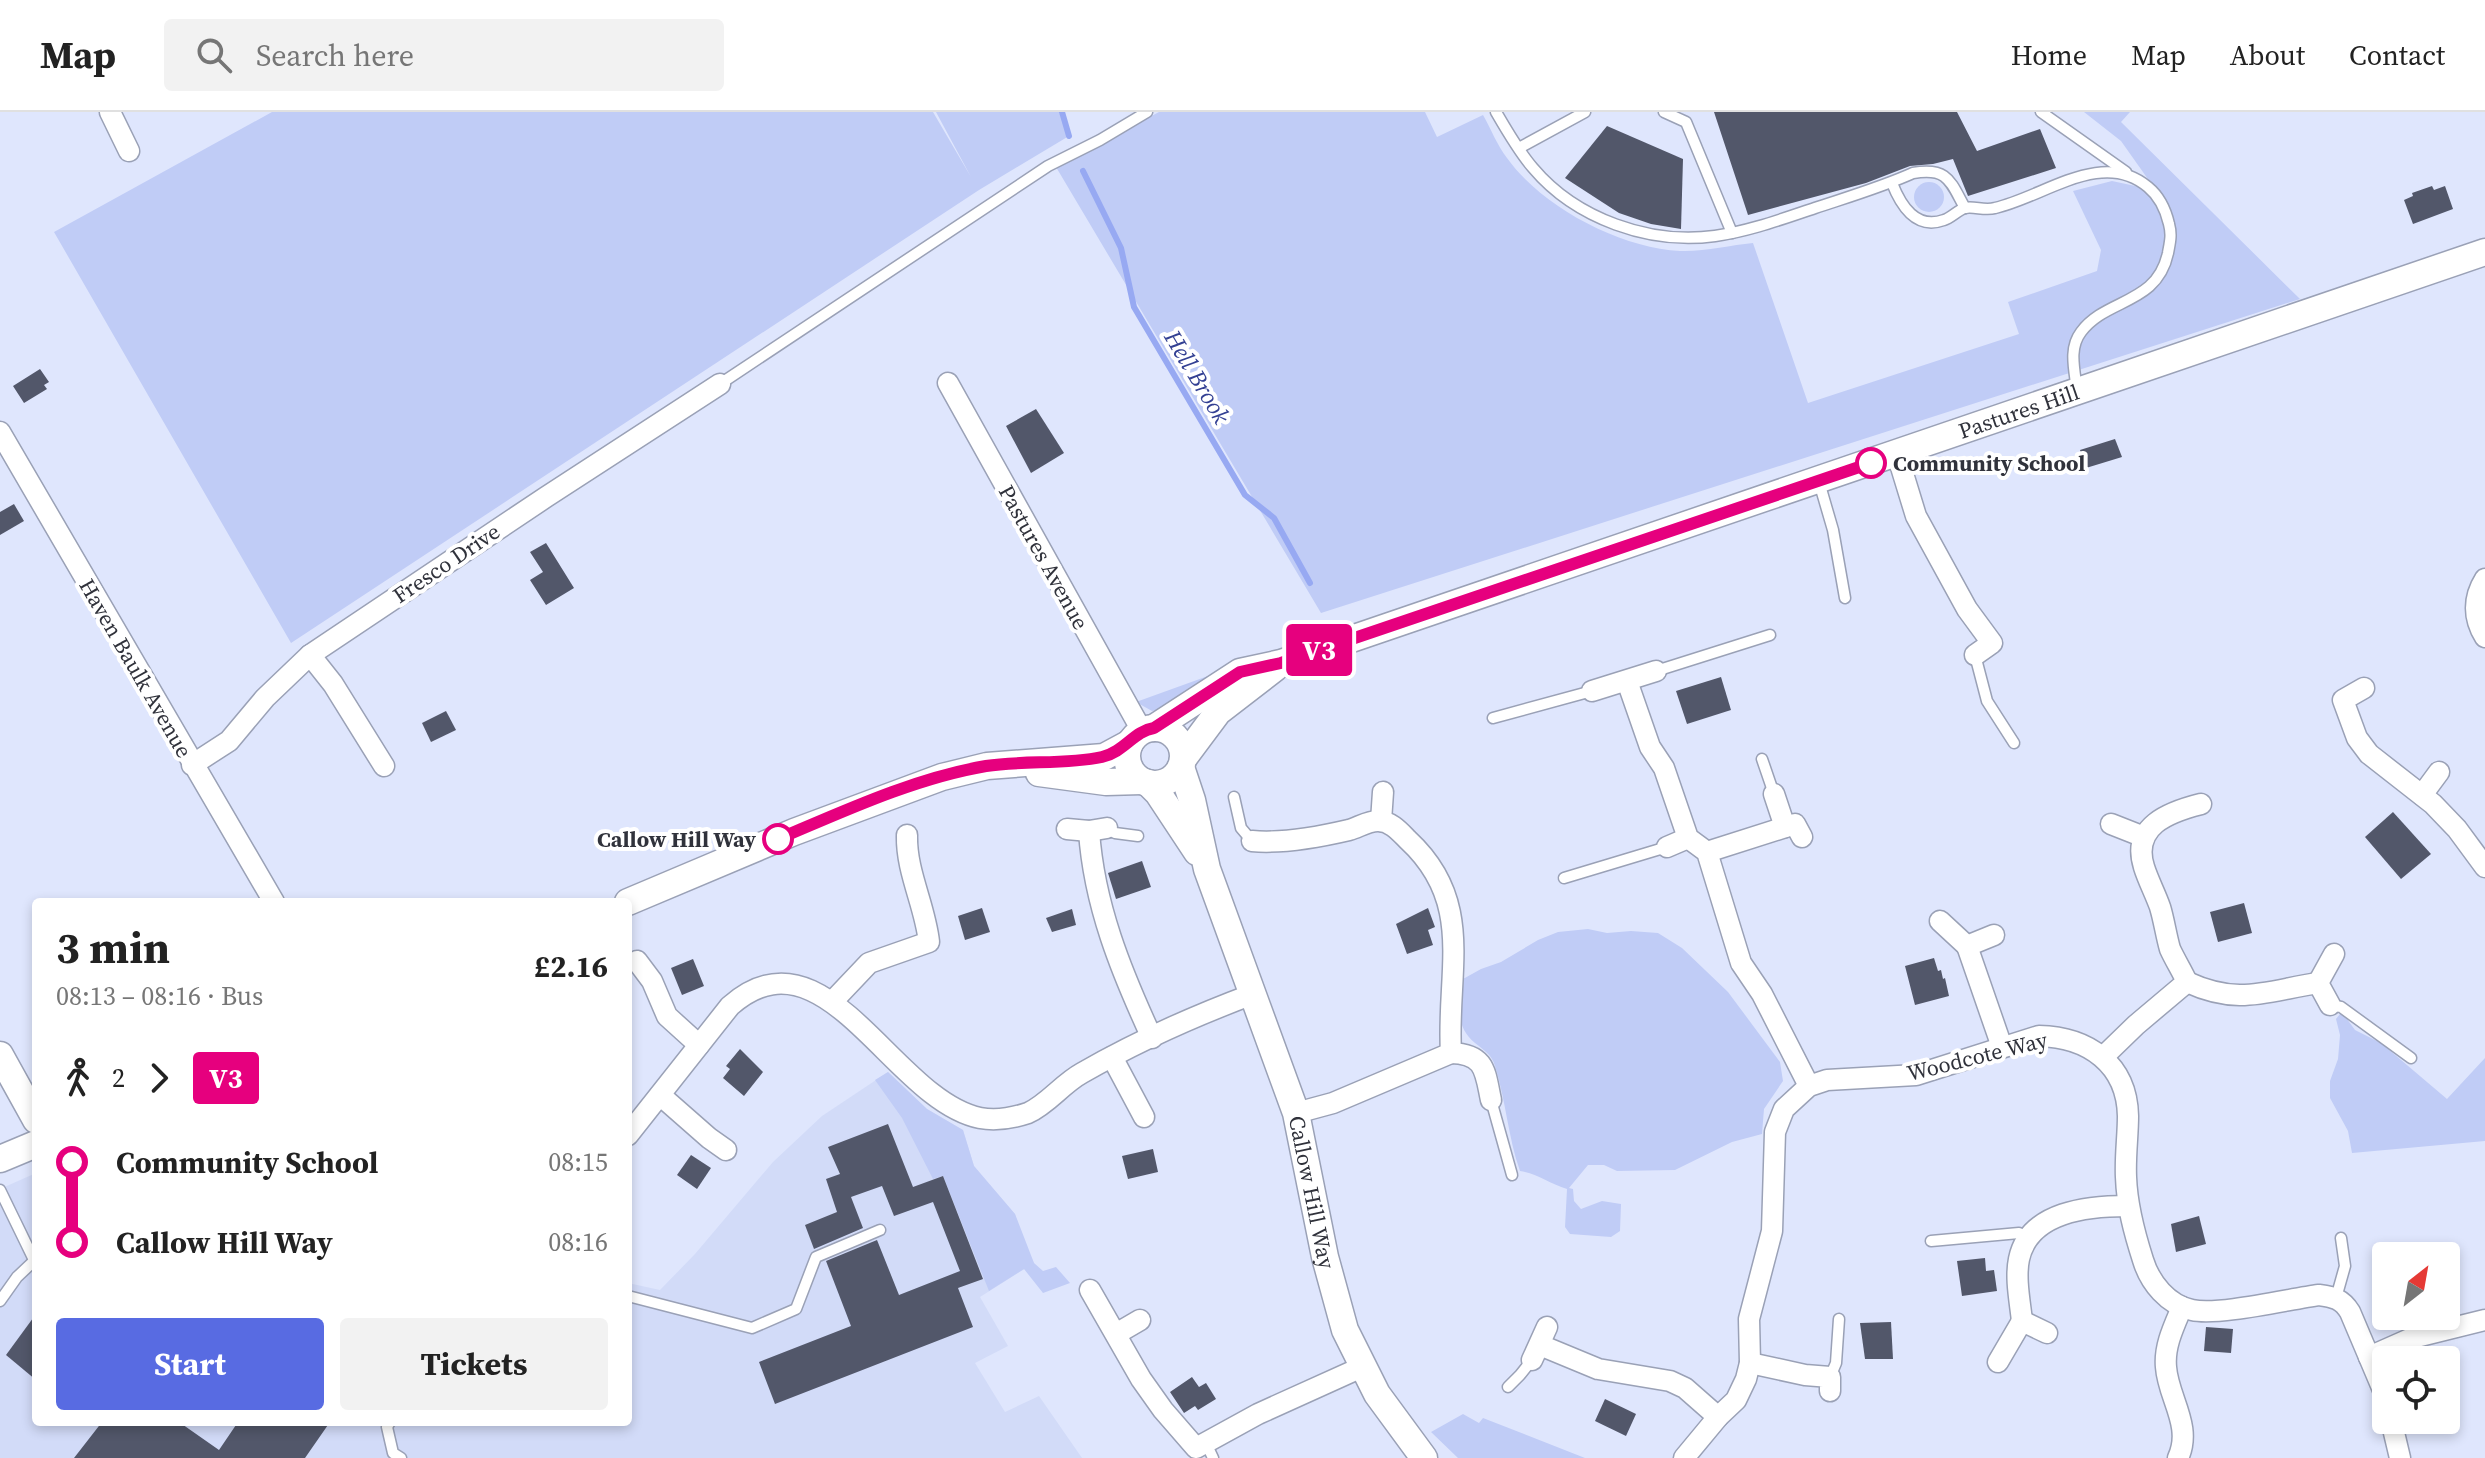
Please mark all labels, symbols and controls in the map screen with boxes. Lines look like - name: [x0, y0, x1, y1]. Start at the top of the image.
- search box: [164, 19, 724, 91]
- text: Map: [40, 29, 116, 81]
- icon: search: [192, 33, 236, 77]
- text: Search here: [256, 35, 414, 76]
- text: Home: [2011, 36, 2087, 74]
- text: Map: [2131, 36, 2186, 74]
- text: About: [2230, 36, 2305, 74]
- text: Contact: [2349, 36, 2445, 74]
- water label: Hell Brook: [1156, 323, 1239, 430]
- street label: Pastures Hill: [1954, 377, 2083, 446]
- marker: Community School: [1856, 448, 1886, 478]
- place label: Community School: [1893, 448, 2085, 478]
- street label: Pastures Avenue: [992, 479, 1096, 635]
- street label: Fresco Drive: [387, 516, 505, 610]
- street label: Haven Baulk Avenue: [73, 573, 199, 763]
- line badge: V3: [1283, 624, 1355, 676]
- text: V3: [1302, 631, 1336, 669]
- place label: Callow Hill Way: [597, 824, 756, 854]
- marker: Callow Hill Way: [763, 824, 793, 854]
- text: 3 min: [56, 917, 170, 978]
- text: £2.16: [534, 946, 608, 987]
- text: 08:13 – 08:16 · Bus: [56, 978, 263, 1014]
- street label: Woodcote Way: [1904, 1024, 2051, 1088]
- icon: walk: [56, 1056, 100, 1100]
- icon: forward: [137, 1056, 181, 1100]
- text: V3: [209, 1059, 243, 1097]
- text: 2: [112, 1060, 125, 1096]
- street label: Callow Hill Way: [1282, 1113, 1343, 1273]
- text: Community School: [116, 1142, 378, 1183]
- text: 08:15: [548, 1144, 608, 1180]
- text: Callow Hill Way: [116, 1222, 333, 1263]
- text: 08:16: [548, 1224, 608, 1260]
- north arrow: [2372, 1242, 2460, 1330]
- map controls: [2372, 1242, 2460, 1434]
- button: Start: [56, 1318, 324, 1410]
- button: Tickets: [340, 1318, 608, 1410]
- button: locate: [2372, 1346, 2460, 1434]

